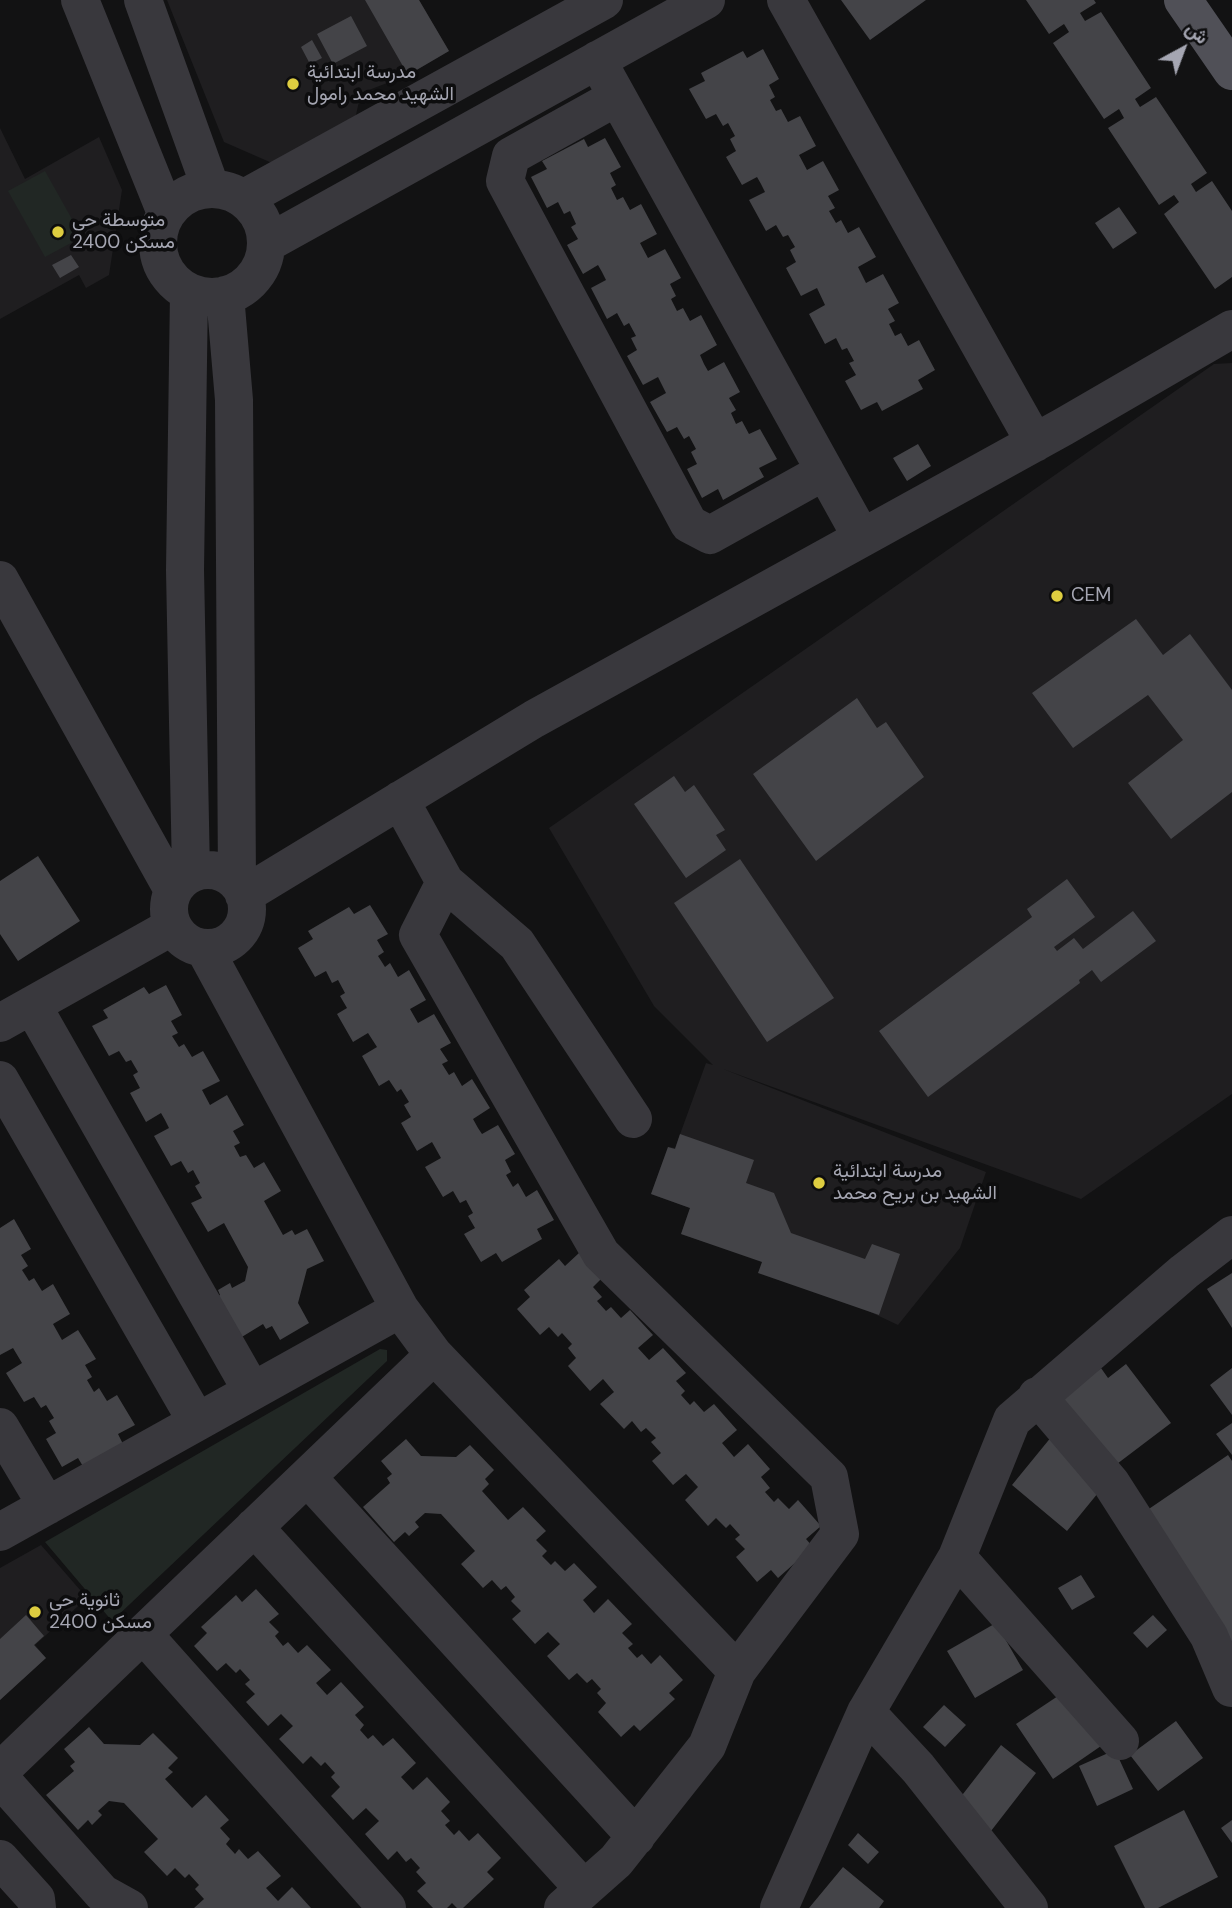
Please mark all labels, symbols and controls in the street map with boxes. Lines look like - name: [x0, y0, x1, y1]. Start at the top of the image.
- north arrow: [1148, 14, 1218, 84]
- text: ش: [1180, 16, 1214, 50]
- place label: مدرسة ابتدائية الشهيد محمد رامول: [307, 62, 454, 106]
- marker: مدرسة ابتدائية الشهيد محمد رامول: [285, 76, 301, 92]
- place label: متوسطة حي 2400 مسكن: [72, 210, 175, 254]
- marker: متوسطة حي 2400 مسكن: [50, 224, 66, 240]
- place label: CEM: [1071, 585, 1111, 607]
- marker: CEM: [1049, 588, 1065, 604]
- place label: مدرسة ابتدائية الشهيد بن بريح محمد: [833, 1161, 997, 1205]
- marker: مدرسة ابتدائية الشهيد بن بريح محمد: [811, 1175, 827, 1191]
- place label: ثانوية حي 2400 مسكن: [49, 1590, 152, 1634]
- marker: ثانوية حي 2400 مسكن: [27, 1604, 43, 1620]

